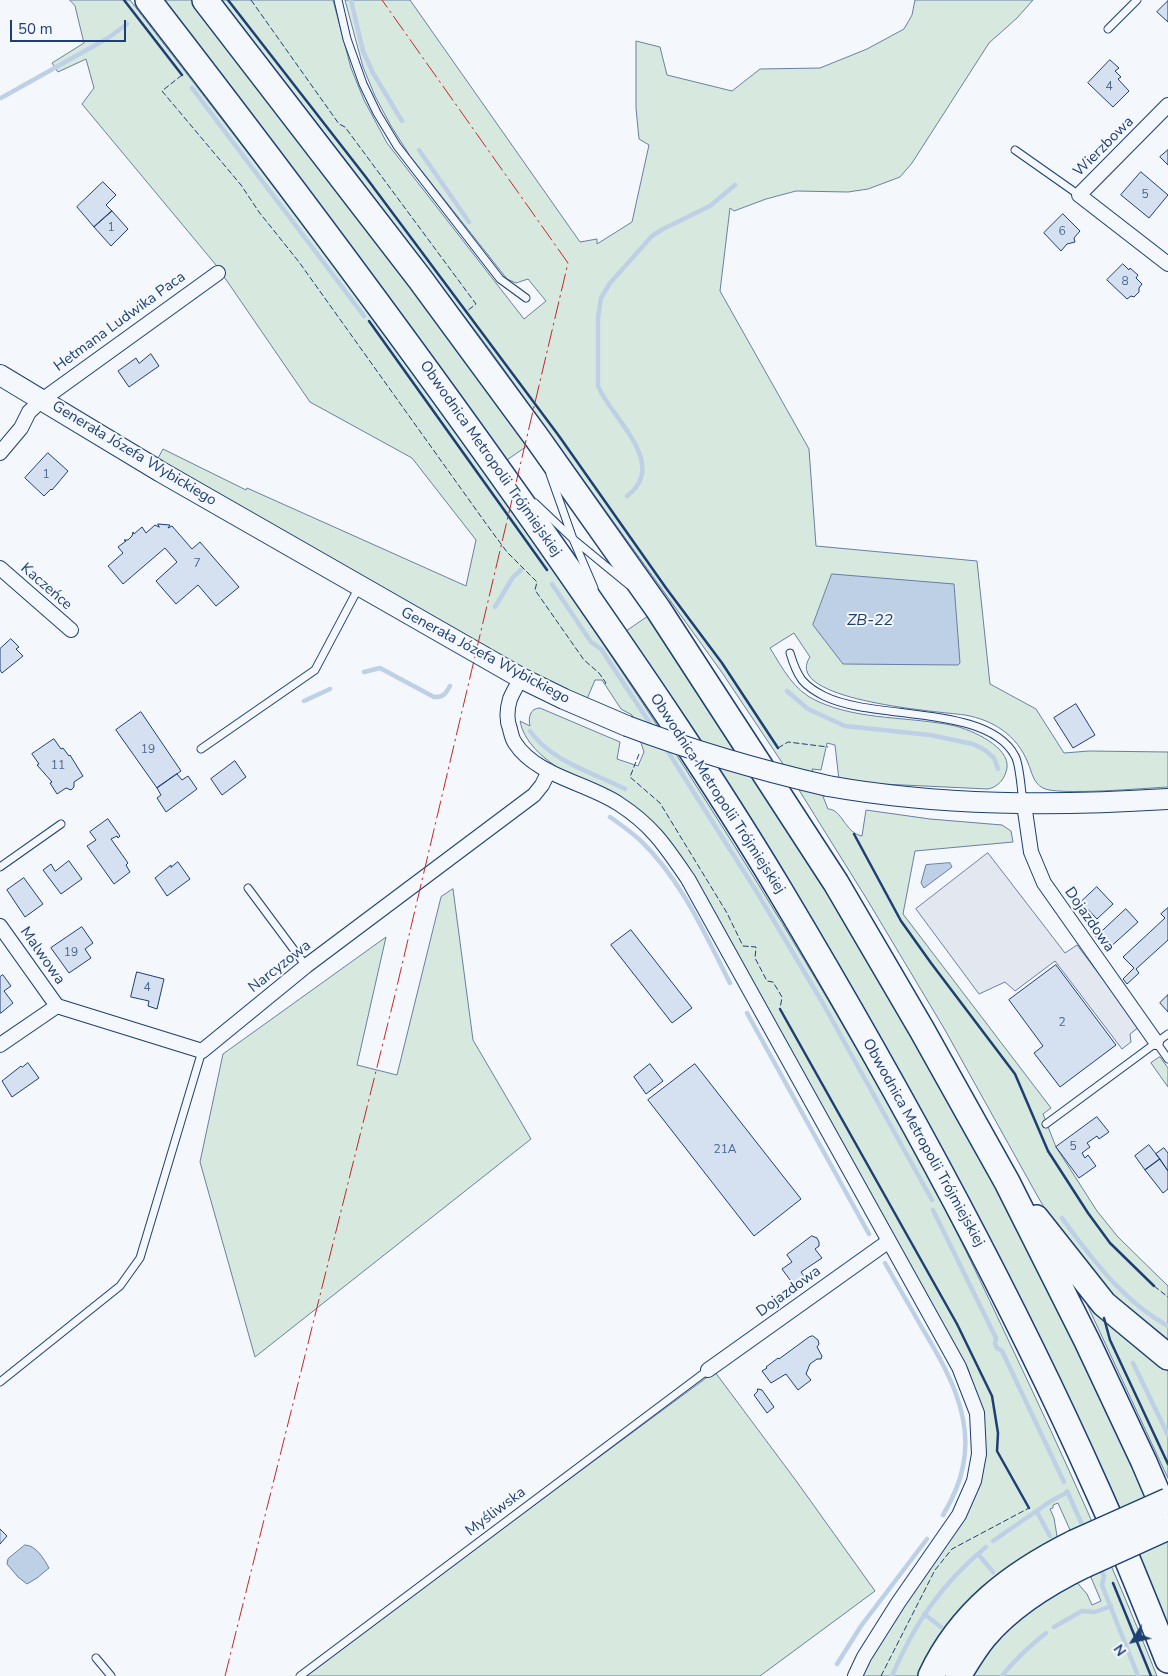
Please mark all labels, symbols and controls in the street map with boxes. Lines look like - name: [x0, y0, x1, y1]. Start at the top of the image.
- scale bar: [12, 10, 129, 42]
- text: 50 m: [18, 19, 53, 39]
- house number: 4: [1105, 80, 1113, 94]
- street label: Wierzbowa: [1070, 113, 1138, 181]
- house number: 5: [1141, 188, 1149, 202]
- house number: 1: [107, 221, 115, 235]
- house number: 6: [1058, 225, 1066, 239]
- street label: Hetmana Ludwika Paca: [51, 268, 189, 376]
- house number: 8: [1121, 275, 1129, 289]
- street label: Obwodnica Metropolii Trójmiejskiej: [415, 358, 565, 560]
- street label: Generała Józefa Wybickiego: [49, 398, 219, 510]
- house number: 1: [42, 468, 50, 482]
- house number: 7: [193, 557, 201, 571]
- street label: Kaczeńce: [17, 560, 75, 614]
- street label: Generała Józefa Wybickiego: [398, 604, 572, 708]
- water label: ZB-22: [847, 611, 893, 631]
- street label: Obwodnica Metropolii Trójmiejskiej: [645, 691, 789, 897]
- house number: 19: [141, 743, 155, 757]
- house number: 11: [51, 759, 65, 773]
- street label: Dojazdowa: [1060, 884, 1118, 956]
- street label: Malwowa: [16, 924, 68, 988]
- street label: Narcyzowa: [245, 937, 315, 997]
- house number: 19: [64, 946, 78, 960]
- house number: 4: [143, 981, 151, 995]
- house number: 2: [1058, 1016, 1066, 1030]
- street label: Obwodnica Metropolii Trójmiejskiej: [858, 1036, 988, 1250]
- house number: 5: [1069, 1140, 1077, 1154]
- house number: 21A: [713, 1143, 737, 1157]
- street label: Dojazdowa: [753, 1263, 825, 1321]
- street label: Myśliwska: [462, 1484, 530, 1540]
- north arrow: [1108, 1616, 1158, 1666]
- text: N: [1110, 1640, 1131, 1660]

